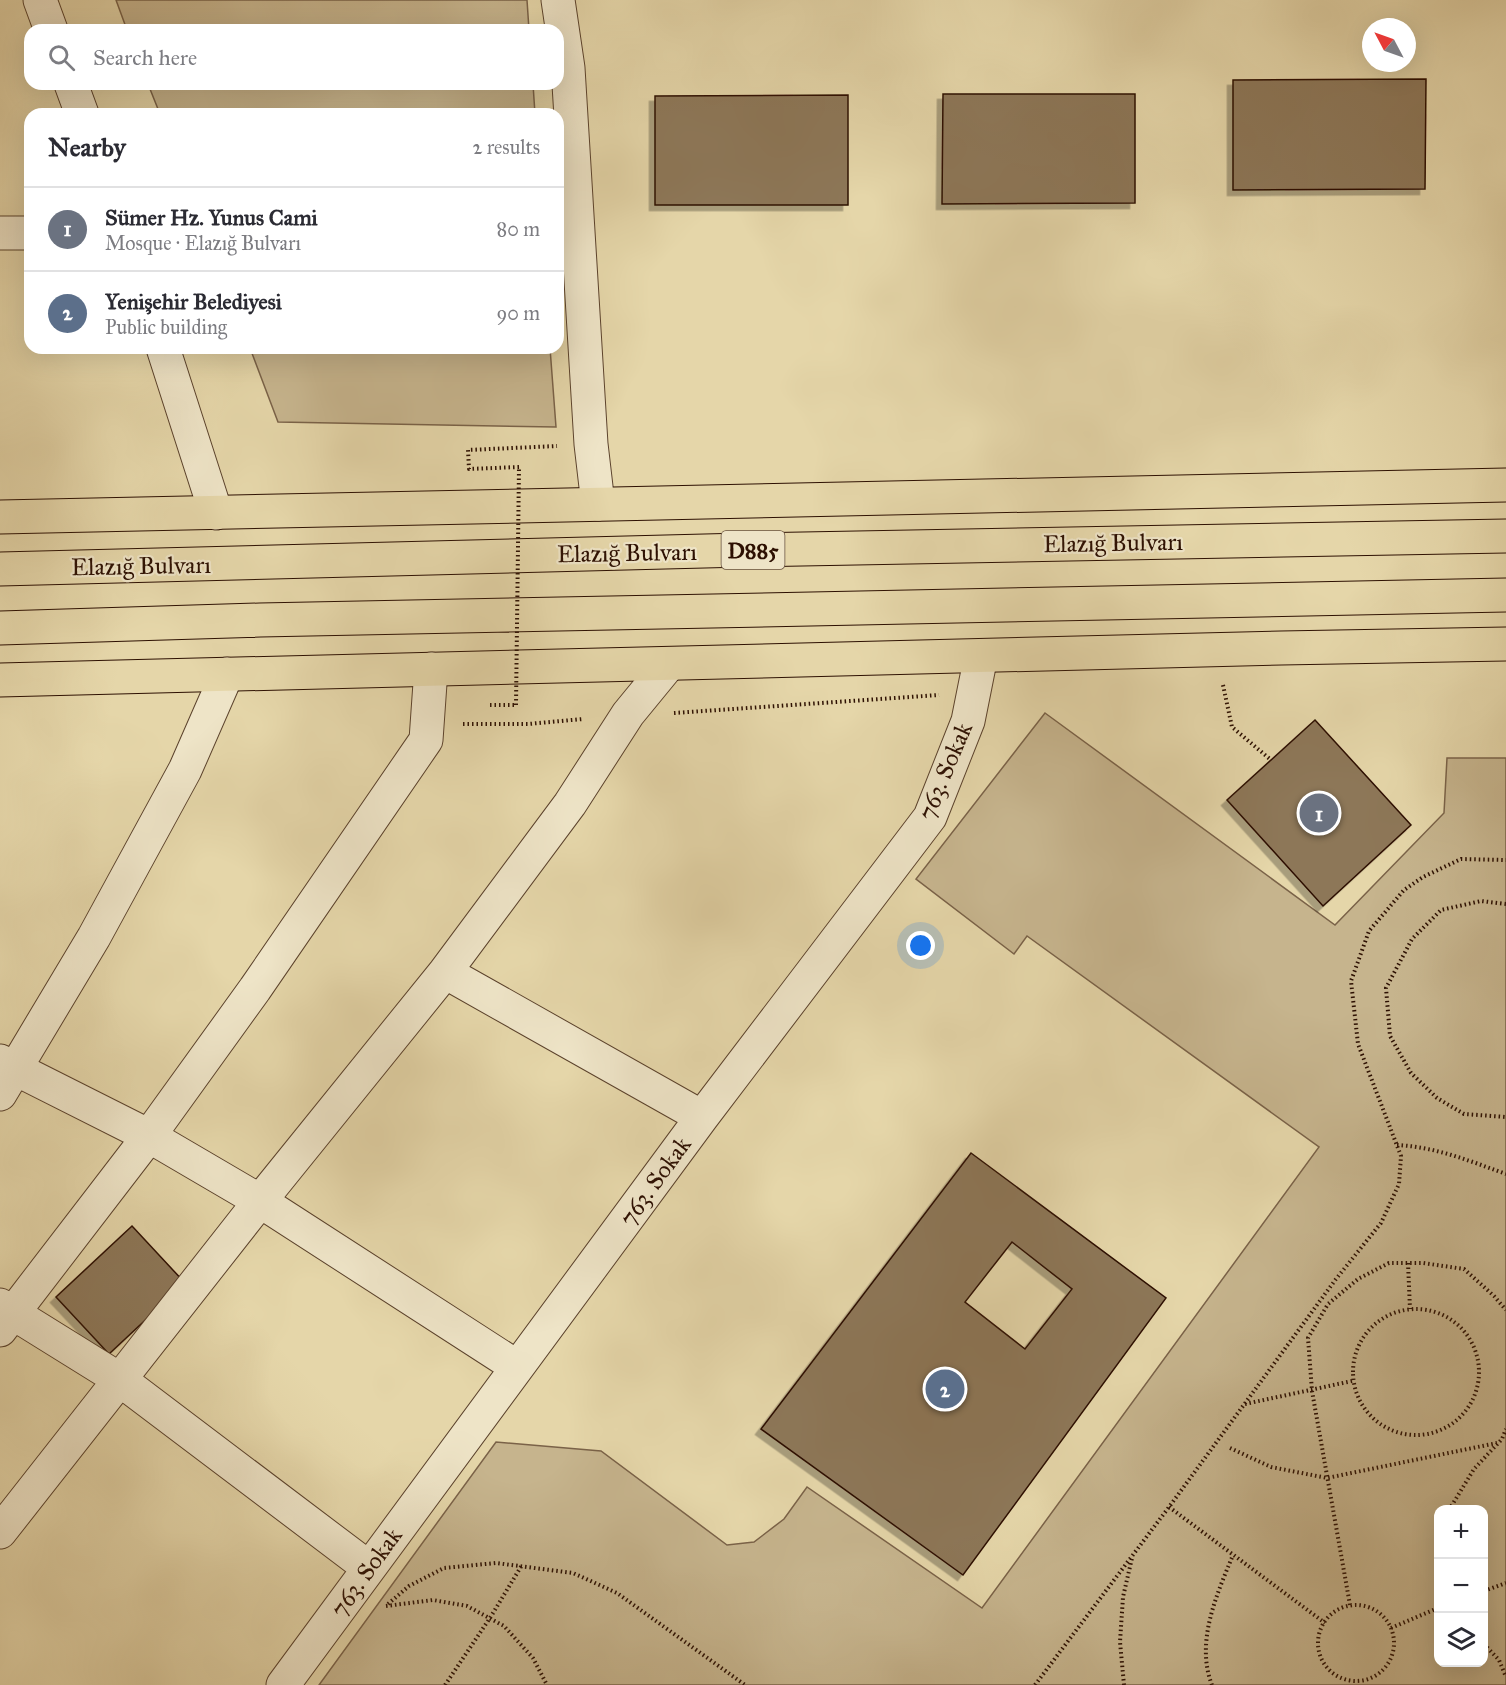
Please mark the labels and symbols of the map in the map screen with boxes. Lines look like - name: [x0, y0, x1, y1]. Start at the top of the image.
- north arrow: [1362, 18, 1416, 72]
- street label: Elazığ Bulvarı: [1043, 527, 1184, 559]
- road number: D885: [722, 531, 784, 569]
- street label: Elazığ Bulvarı: [557, 537, 698, 569]
- street label: Elazığ Bulvarı: [71, 550, 212, 582]
- street label: 763. Sokak: [911, 717, 979, 824]
- pin: 1: [1300, 790, 1338, 836]
- your location: [906, 931, 935, 960]
- street label: 763. Sokak: [613, 1130, 698, 1232]
- pin: 2: [926, 1366, 964, 1412]
- street label: 763. Sokak: [324, 1521, 409, 1623]

